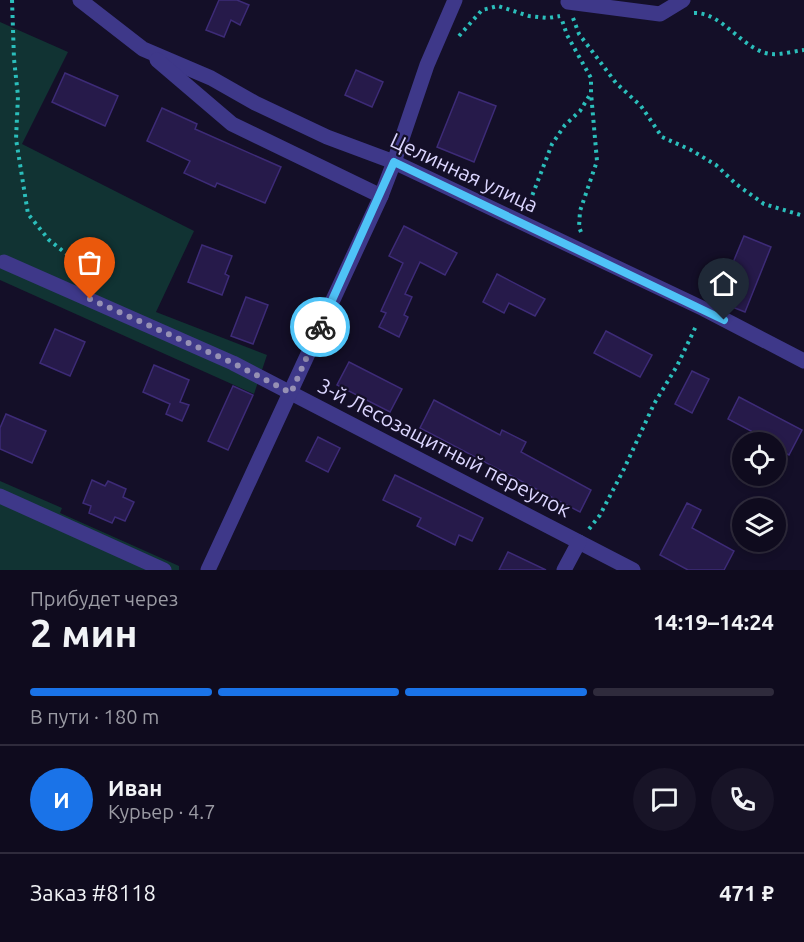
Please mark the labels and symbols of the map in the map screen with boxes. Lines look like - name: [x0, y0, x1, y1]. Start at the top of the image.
- street label: Целинная улица: [387, 127, 542, 217]
- pin: [64, 237, 115, 299]
- pin: [698, 258, 749, 320]
- courier: [290, 297, 350, 357]
- street label: 3-й Лесозащитный переулок: [314, 373, 575, 522]

